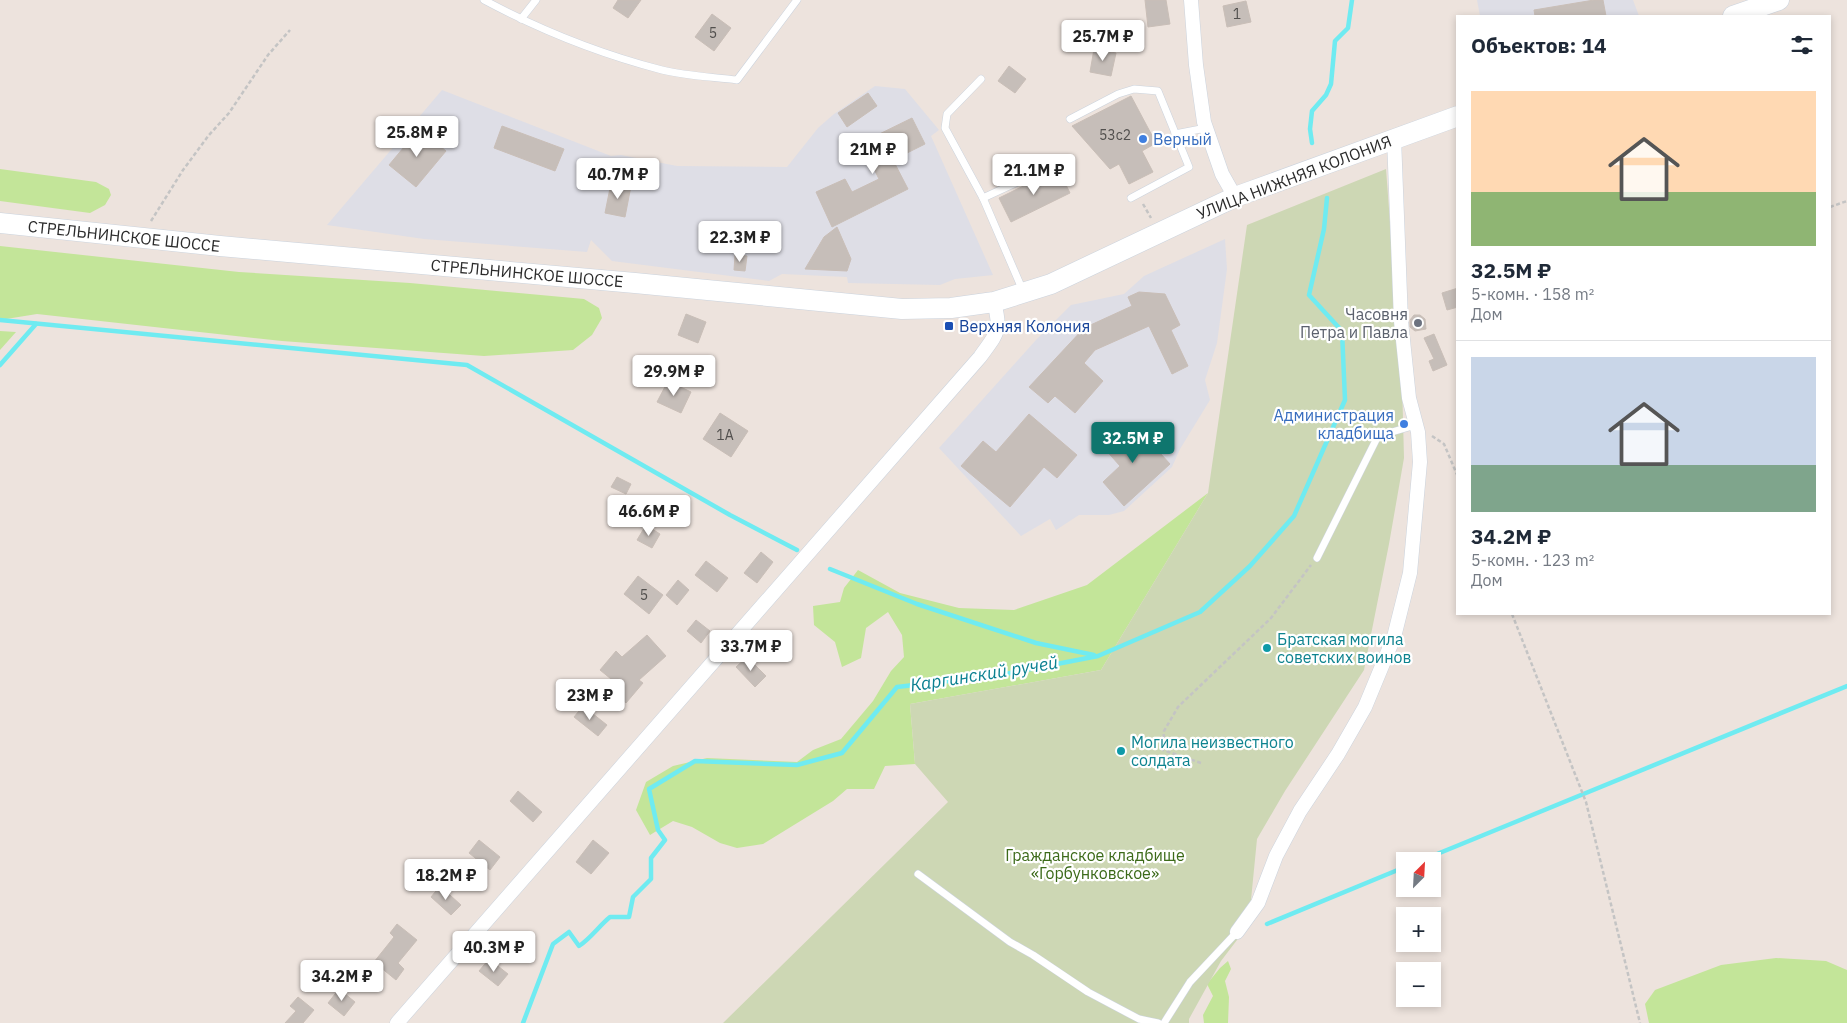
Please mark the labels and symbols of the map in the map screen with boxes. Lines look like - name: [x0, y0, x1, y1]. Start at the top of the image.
- house number: 1: [1233, 5, 1241, 23]
- pin: 25.7M ₽: [1057, 20, 1149, 62]
- house number: 5: [709, 24, 717, 42]
- pin: 25.8M ₽: [371, 116, 463, 158]
- house number: 53с2: [1099, 126, 1131, 144]
- place label: Верный: [1153, 129, 1212, 149]
- street label: УЛИЦА НИЖНЯЯ КОЛОНИЯ: [1194, 131, 1394, 223]
- pin: 21M ₽: [838, 132, 908, 175]
- marker: Верный: [1137, 133, 1149, 145]
- pin: 21.1M ₽: [988, 154, 1080, 196]
- pin: 40.7M ₽: [572, 158, 664, 200]
- street label: СТРЕЛЬНИНСКОЕ ШОССЕ: [27, 216, 221, 256]
- pin: 22.3M ₽: [694, 220, 786, 263]
- street label: СТРЕЛЬНИНСКОЕ ШОССЕ: [430, 255, 624, 291]
- place label: Часовня Петра и Павла: [1300, 304, 1408, 342]
- place label: Верхняя Колония: [959, 316, 1090, 336]
- marker: Часовня Петра и Павла: [1412, 317, 1424, 329]
- marker: Верхняя Колония: [943, 320, 955, 332]
- pin: 29.9M ₽: [628, 354, 720, 397]
- place label: Администрация кладбища: [1273, 405, 1394, 443]
- marker: Администрация кладбища: [1398, 418, 1410, 430]
- pin: 32.5M ₽: [1087, 422, 1179, 464]
- house number: 1А: [716, 426, 734, 444]
- pin: 46.6M ₽: [603, 494, 695, 537]
- house number: 5: [640, 586, 648, 604]
- place label: Братская могила советских воинов: [1277, 629, 1412, 667]
- pin: 33.7M ₽: [705, 630, 797, 672]
- marker: Братская могила советских воинов: [1261, 642, 1273, 654]
- water label: Каргинский ручей: [908, 650, 1060, 697]
- pin: 23M ₽: [555, 678, 625, 721]
- place label: Могила неизвестного солдата: [1131, 732, 1294, 770]
- marker: Могила неизвестного солдата: [1115, 745, 1127, 757]
- park label: Гражданское кладбище «Горбунковское»: [1005, 845, 1185, 883]
- north arrow: [1396, 852, 1441, 898]
- pin: 18.2M ₽: [400, 858, 492, 901]
- pin: 40.3M ₽: [448, 930, 540, 973]
- pin: 34.2M ₽: [296, 960, 388, 1002]

